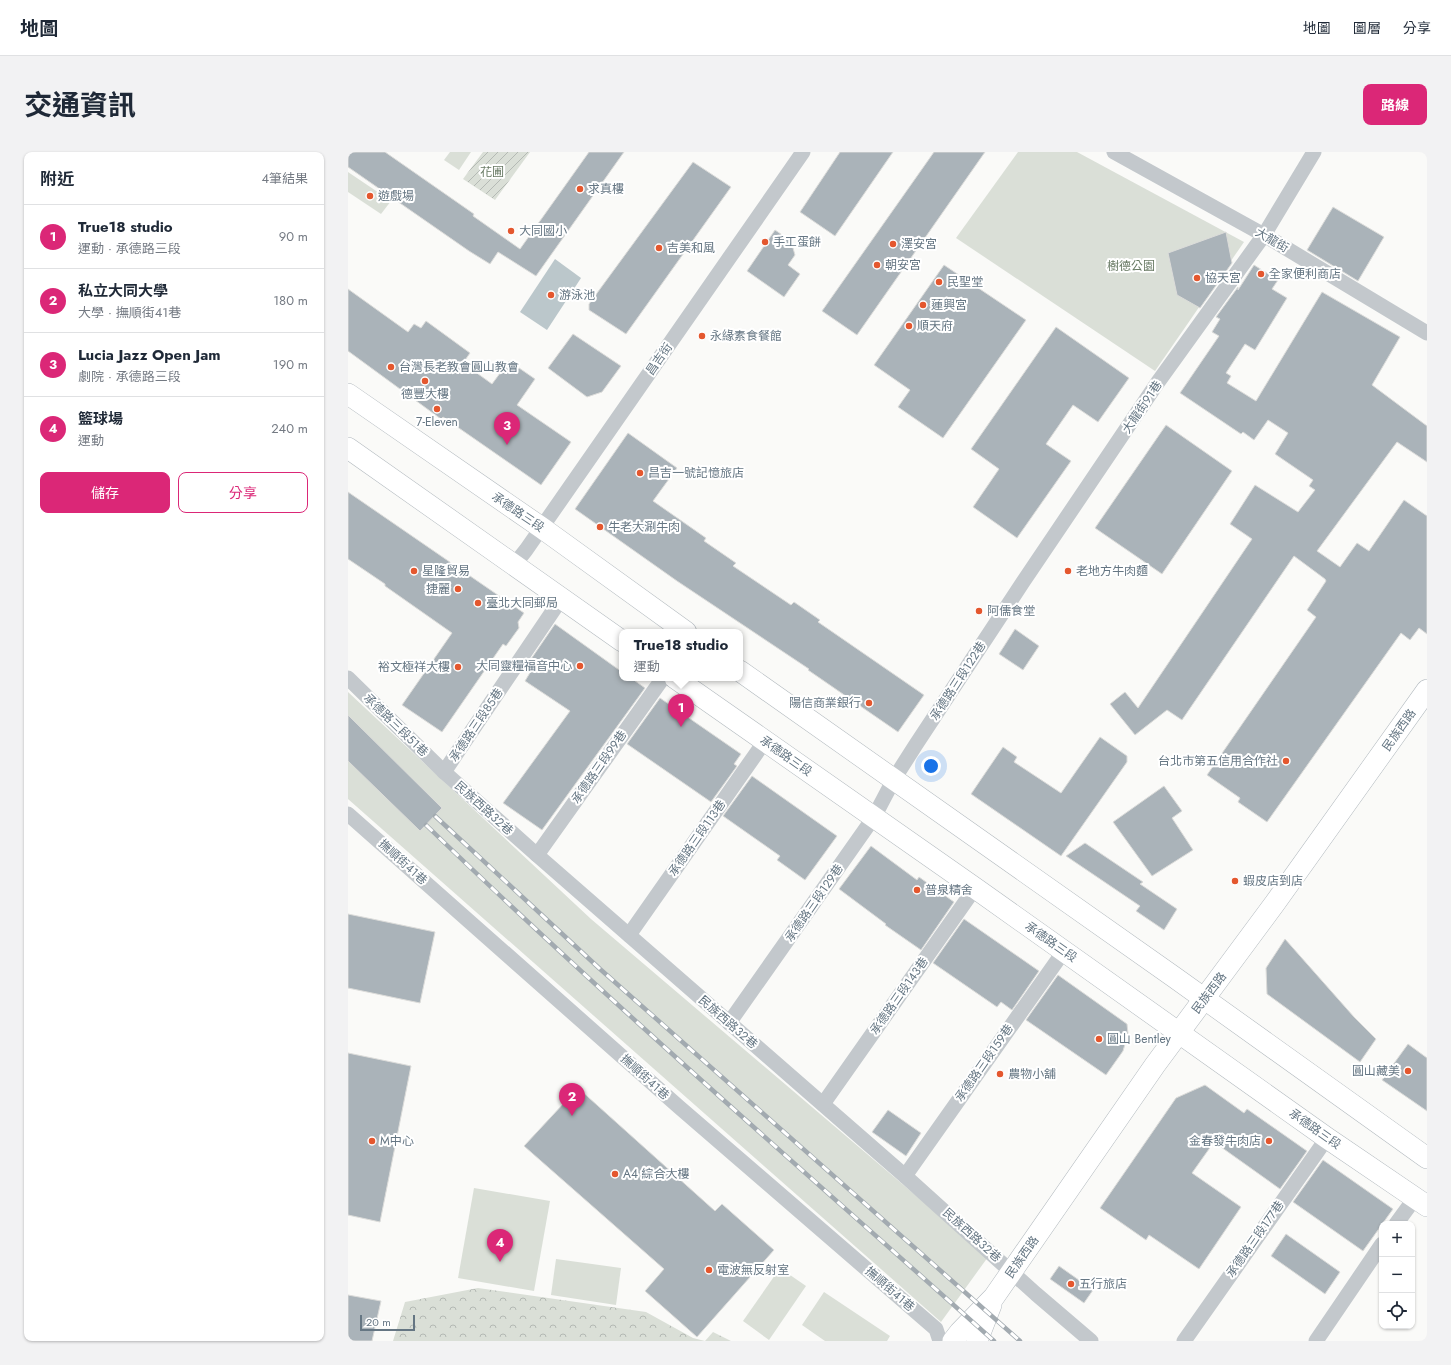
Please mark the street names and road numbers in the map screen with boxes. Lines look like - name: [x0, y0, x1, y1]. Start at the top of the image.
- street label: 大龍街: [1252, 223, 1292, 257]
- street label: 昌吉街: [641, 339, 677, 379]
- street label: 大龍街91巷: [1118, 377, 1166, 437]
- street label: 承德路三段: [488, 488, 548, 536]
- street label: 承德路三段122巷: [926, 638, 990, 724]
- street label: 承德路三段85巷: [445, 685, 507, 765]
- street label: 承德路三段51巷: [359, 689, 433, 761]
- street label: 民族西路: [1378, 705, 1420, 755]
- street label: 承德路三段99巷: [567, 727, 631, 807]
- street label: 承德路三段: [756, 731, 816, 781]
- street label: 民族西路32巷: [451, 777, 517, 839]
- street label: 承德路三段113巷: [664, 796, 730, 880]
- street label: 撫順街41巷: [375, 835, 431, 889]
- street label: 承德路三段129巷: [780, 861, 848, 945]
- street label: 承德路三段: [1021, 917, 1081, 967]
- street label: 承德路三段143巷: [866, 954, 932, 1038]
- street label: 民族西路: [1187, 968, 1231, 1018]
- street label: 民族西路32巷: [694, 991, 762, 1053]
- street label: 承德路三段159巷: [951, 1021, 1017, 1105]
- street label: 撫順街41巷: [617, 1050, 673, 1104]
- street label: 承德路三段: [1285, 1104, 1345, 1154]
- street label: 承德路三段177巷: [1222, 1197, 1288, 1281]
- street label: 民族西路32巷: [939, 1204, 1005, 1266]
- street label: 民族西路: [1001, 1232, 1043, 1282]
- street label: 撫順街41巷: [861, 1262, 919, 1316]

